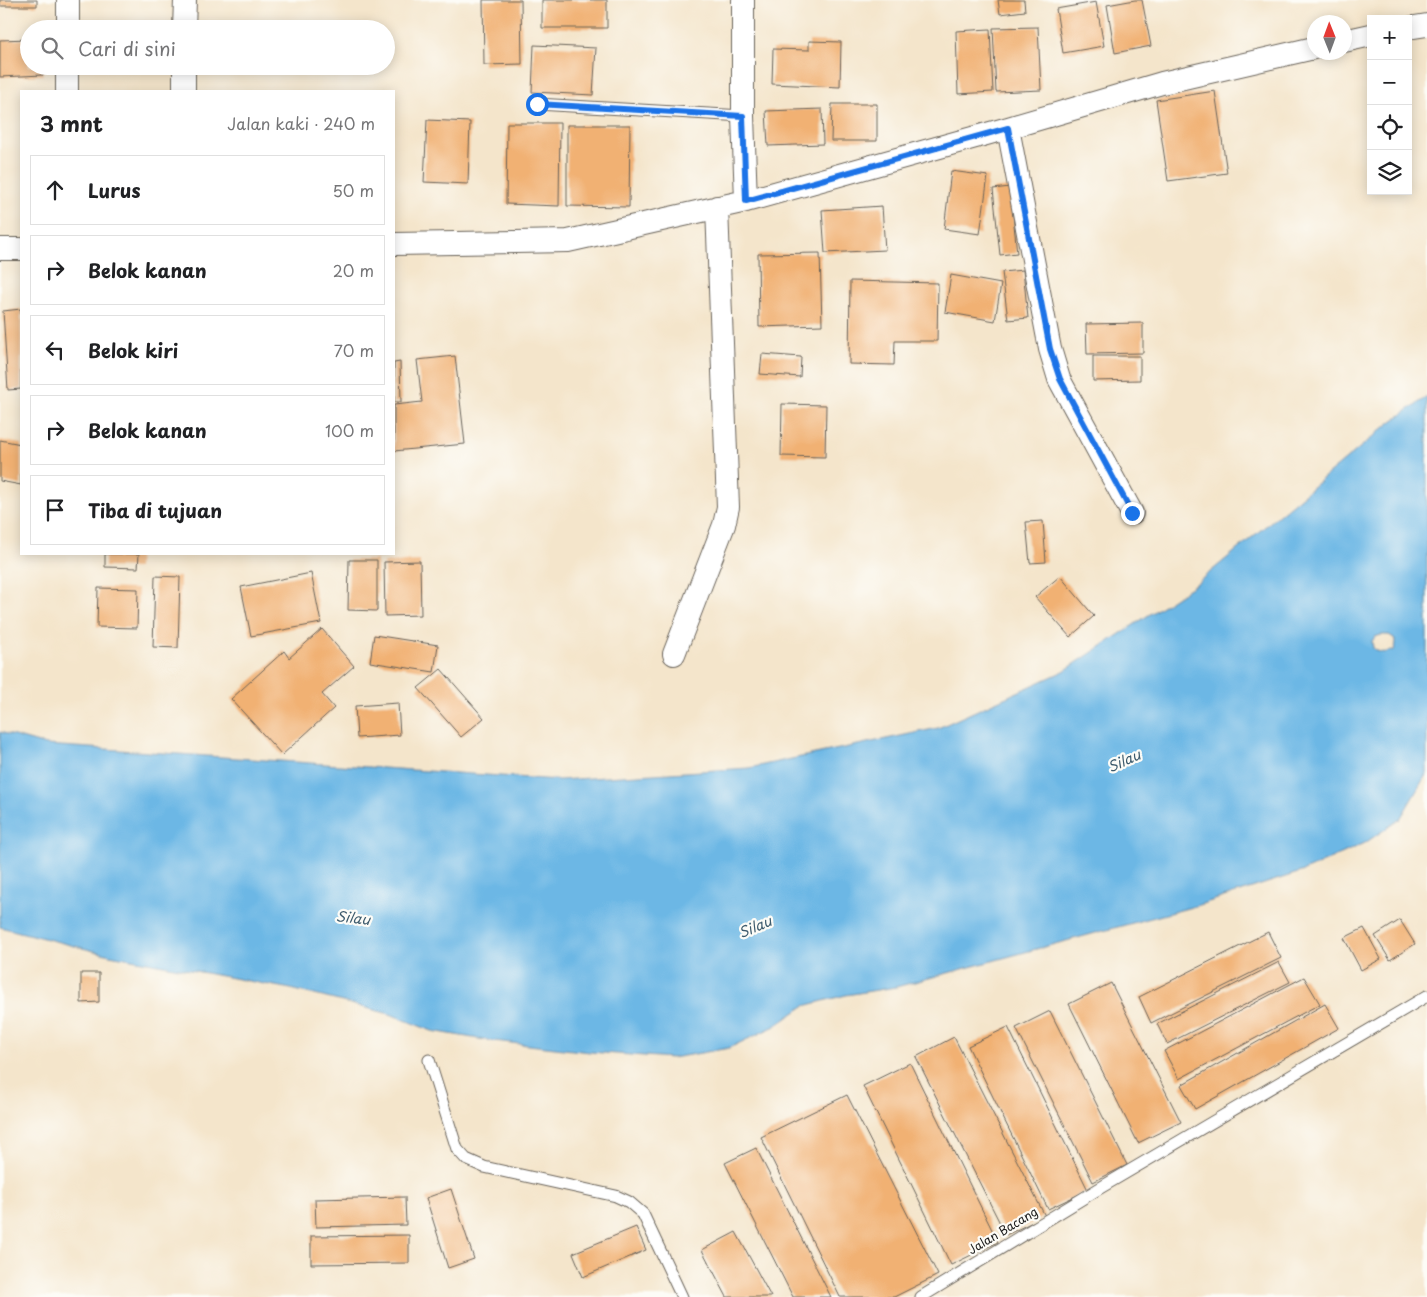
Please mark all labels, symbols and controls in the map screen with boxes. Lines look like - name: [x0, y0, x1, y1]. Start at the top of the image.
- north arrow: [1307, 15, 1352, 60]
- map controls: [1367, 15, 1412, 195]
- button: +: [1367, 15, 1412, 60]
- search box: [20, 20, 395, 75]
- icon: search: [38, 34, 66, 62]
- text: Cari di sini: [78, 34, 176, 62]
- button: −: [1367, 60, 1412, 105]
- route start: [526, 93, 549, 116]
- button: locate: [1367, 105, 1412, 150]
- text: 3 mnt: [40, 107, 103, 139]
- text: Jalan kaki · 240 m: [227, 111, 375, 135]
- button: layers: [1367, 150, 1412, 195]
- icon: ahead: [41, 176, 69, 204]
- text: Lurus: [88, 176, 141, 204]
- text: 50 m: [333, 178, 374, 202]
- icon: right: [41, 256, 69, 284]
- text: Belok kanan: [88, 256, 207, 284]
- text: 20 m: [333, 258, 374, 282]
- icon: left: [41, 336, 69, 364]
- text: Belok kiri: [88, 336, 178, 364]
- text: 70 m: [334, 338, 374, 362]
- icon: right: [41, 416, 69, 444]
- text: Belok kanan: [88, 416, 207, 444]
- text: 100 m: [325, 418, 374, 442]
- icon: arrive: [41, 496, 69, 524]
- text: Tiba di tujuan: [88, 496, 222, 524]
- route end: [1121, 502, 1144, 525]
- water label: Silau: [1104, 743, 1145, 777]
- water label: Silau: [335, 905, 373, 930]
- water label: Silau: [735, 910, 776, 943]
- street label: Jalan Bacang: [964, 1202, 1041, 1258]

